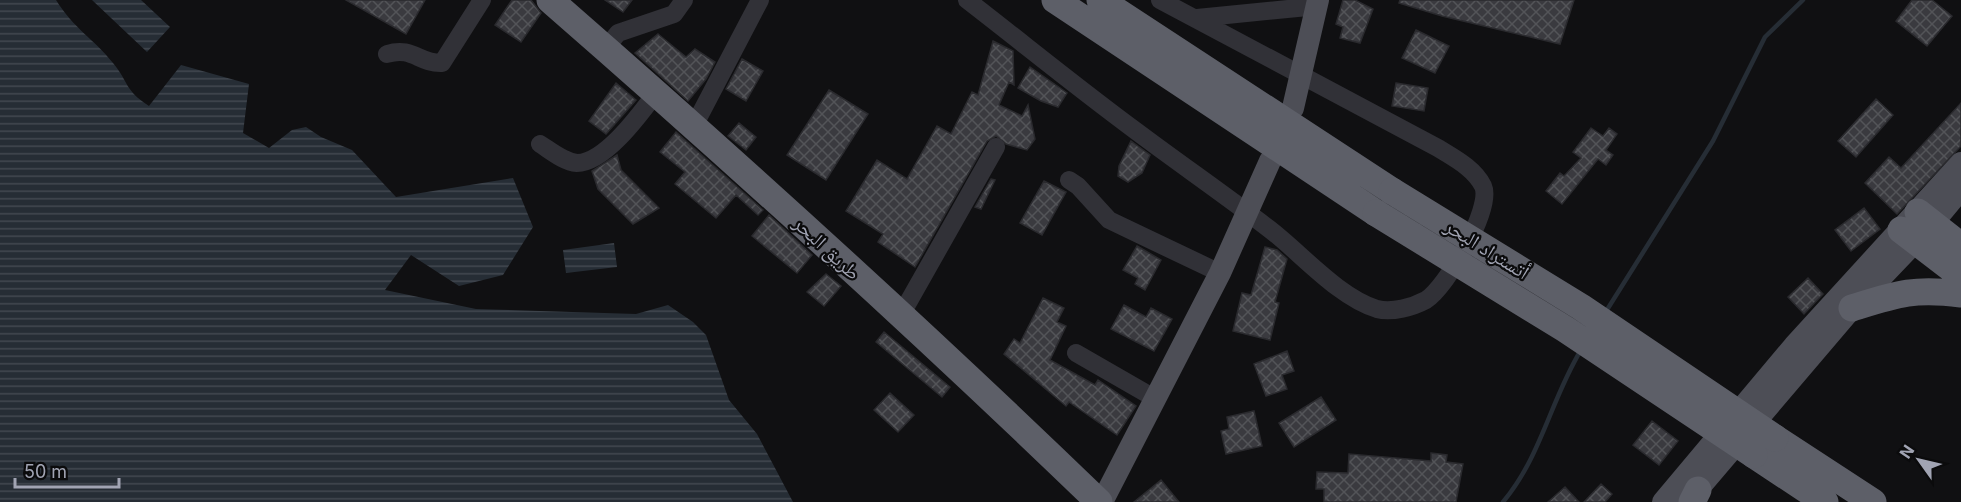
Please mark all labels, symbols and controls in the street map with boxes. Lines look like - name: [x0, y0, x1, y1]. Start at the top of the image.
- street label: طريق البحر: [788, 210, 865, 285]
- street label: أتستراد البحر: [1439, 213, 1534, 284]
- north arrow: [1889, 430, 1949, 490]
- text: N: [1895, 441, 1918, 462]
- scale bar: [15, 451, 118, 489]
- text: 50 m: [24, 461, 67, 482]

